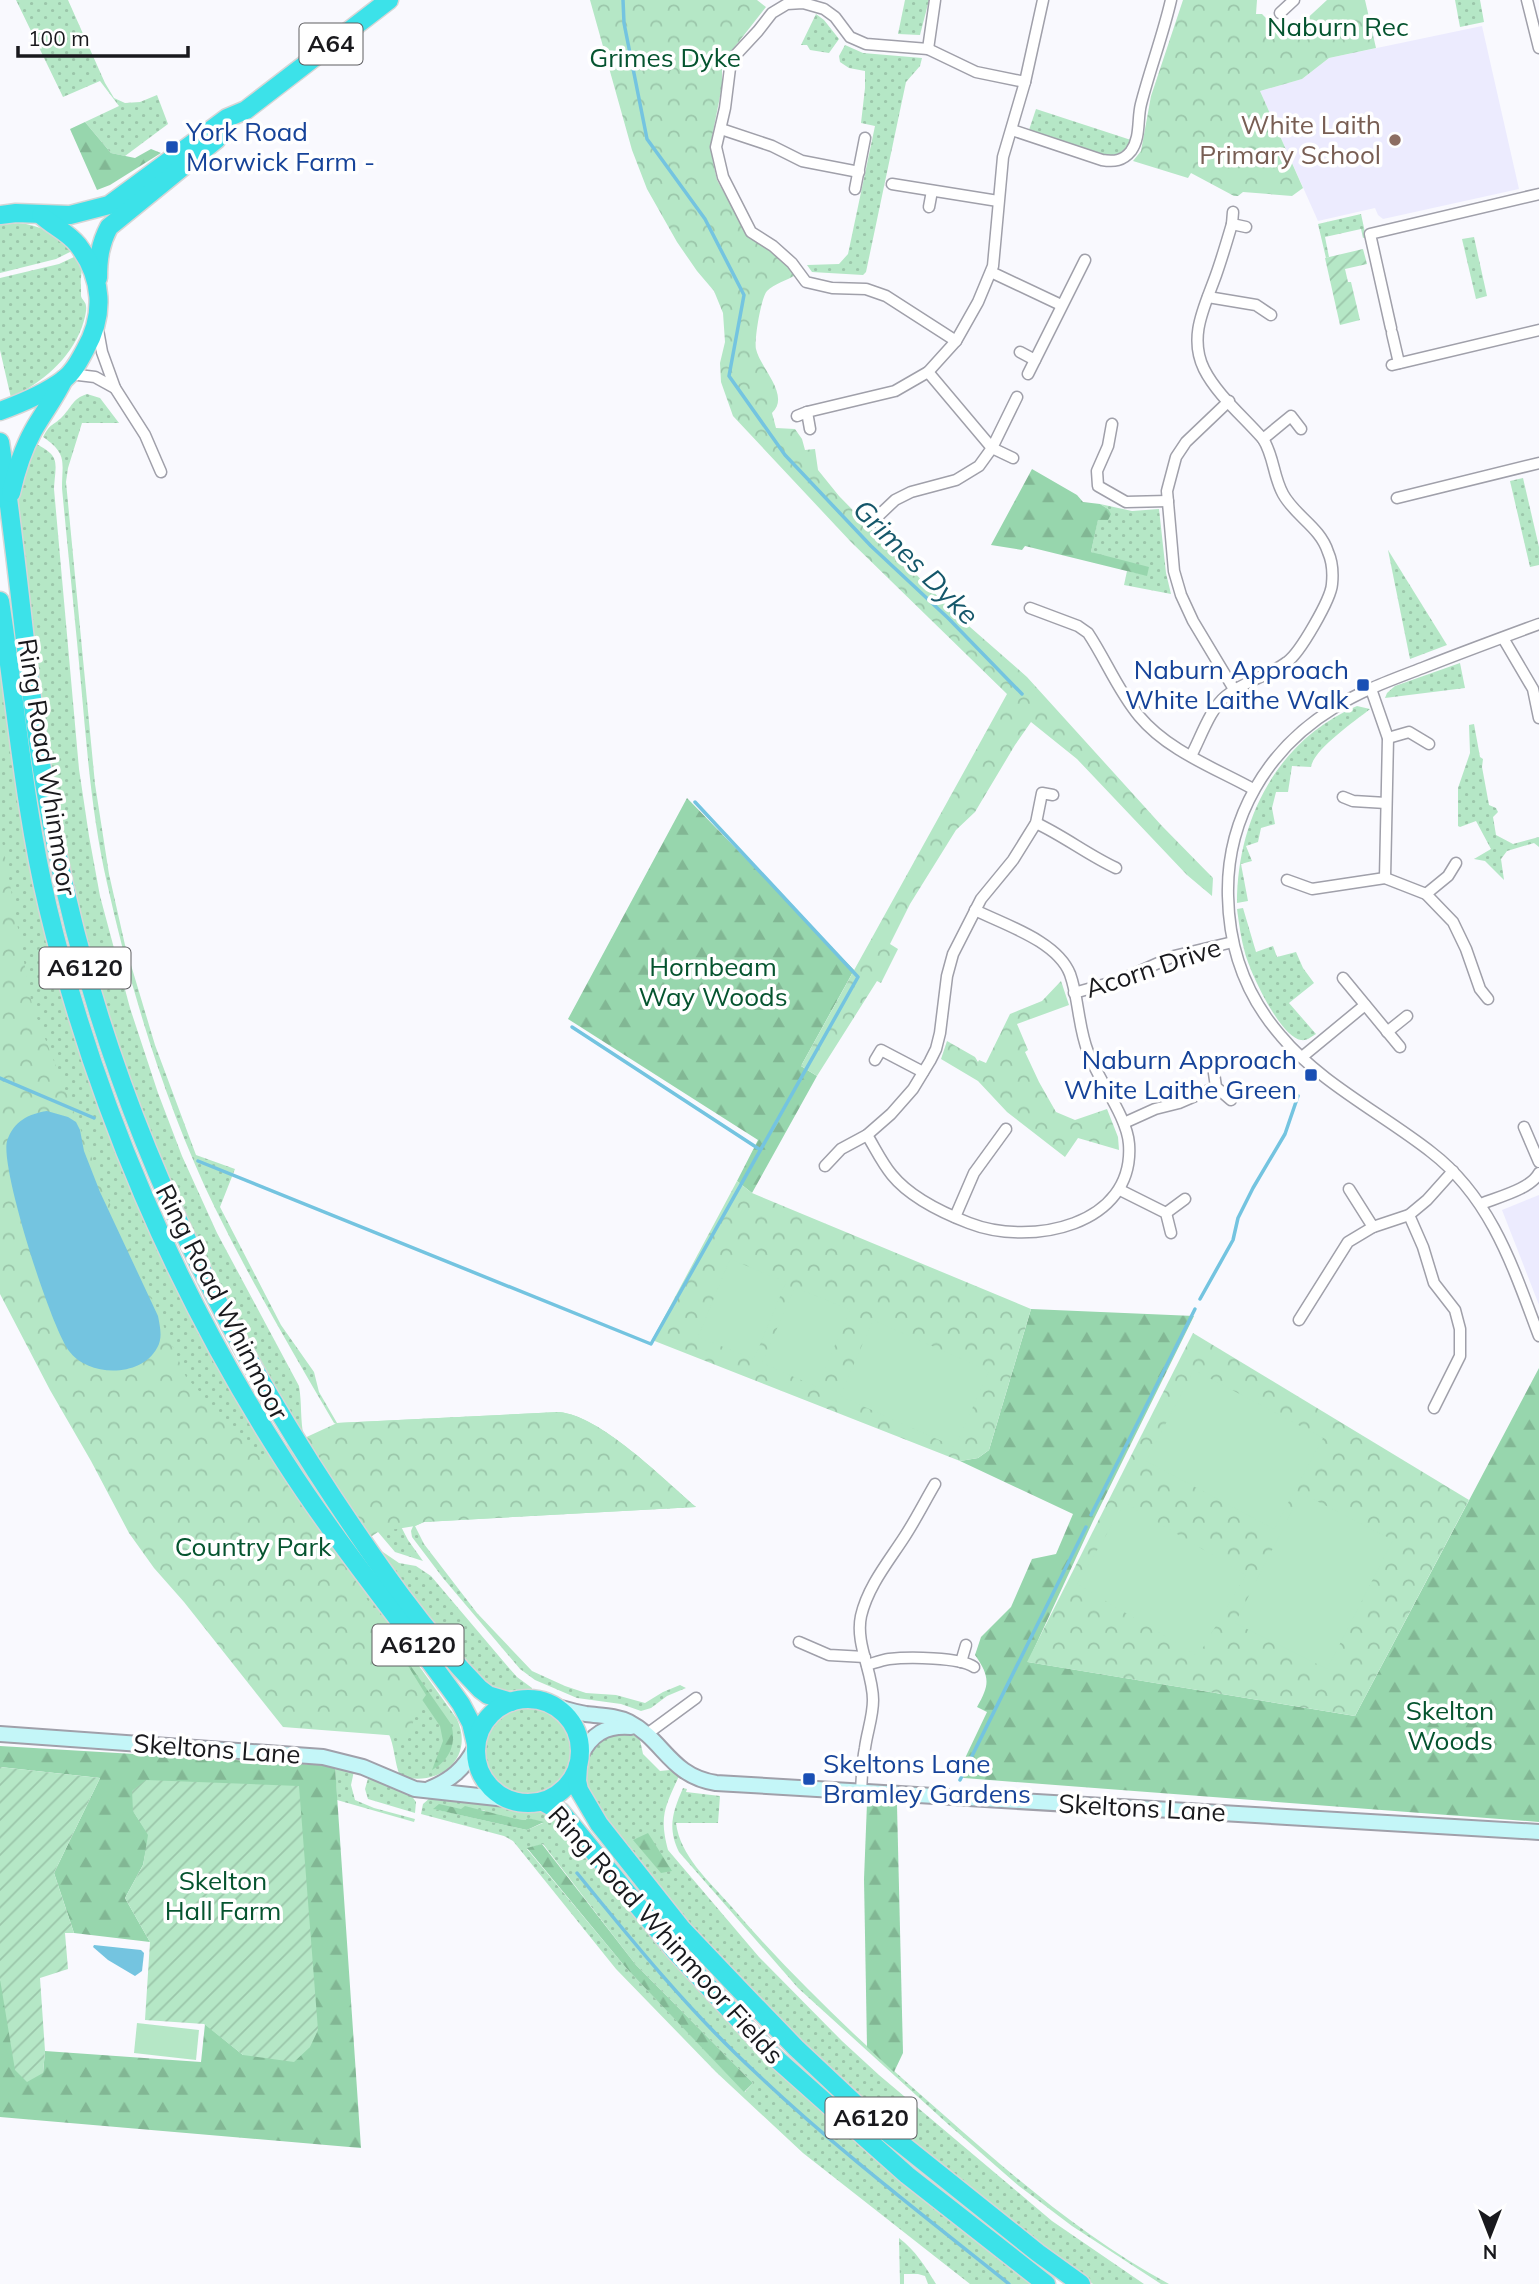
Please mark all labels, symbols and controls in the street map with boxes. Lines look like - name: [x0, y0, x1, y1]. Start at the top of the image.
- park label: Naburn Rec: [1267, 10, 1409, 43]
- scale bar: [18, 14, 187, 58]
- road number: A64: [300, 24, 362, 64]
- text: 100 m: [28, 25, 90, 51]
- park label: Grimes Dyke: [589, 41, 741, 74]
- place label: White Laith Primary School: [1199, 108, 1381, 171]
- place label: York Road Morwick Farm -: [185, 115, 375, 178]
- marker: White Laith Primary School: [1387, 132, 1403, 148]
- marker: York Road Morwick Farm -: [164, 139, 180, 155]
- water label: Grimes Dyke: [846, 492, 986, 632]
- street label: Ring Road Whinmoor: [11, 636, 84, 898]
- place label: Naburn Approach White Laithe Walk: [1125, 653, 1350, 716]
- marker: Naburn Approach White Laithe Walk: [1355, 677, 1371, 693]
- street label: Acorn Drive: [1081, 930, 1225, 1005]
- road number: A6120: [40, 948, 130, 988]
- park label: Hornbeam Way Woods: [638, 950, 788, 1013]
- place label: Naburn Approach White Laithe Green: [1064, 1043, 1297, 1106]
- marker: Naburn Approach White Laithe Green: [1303, 1067, 1319, 1083]
- street label: Ring Road Whinmoor: [149, 1178, 296, 1426]
- park label: Country Park: [175, 1530, 332, 1563]
- road number: A6120: [372, 1624, 464, 1666]
- park label: Skelton Woods: [1406, 1694, 1494, 1757]
- street label: Skeltons Lane: [132, 1726, 302, 1771]
- place label: Skeltons Lane Bramley Gardens: [823, 1747, 1031, 1810]
- marker: Skeltons Lane Bramley Gardens: [801, 1771, 817, 1787]
- street label: Skeltons Lane: [1058, 1787, 1227, 1828]
- street label: Ring Road Whinmoor Fields: [542, 1799, 791, 2071]
- park label: Skelton Hall Farm: [165, 1864, 281, 1927]
- road number: A6120: [826, 2098, 917, 2138]
- north arrow: [1455, 2200, 1525, 2270]
- text: N: [1483, 2240, 1497, 2264]

